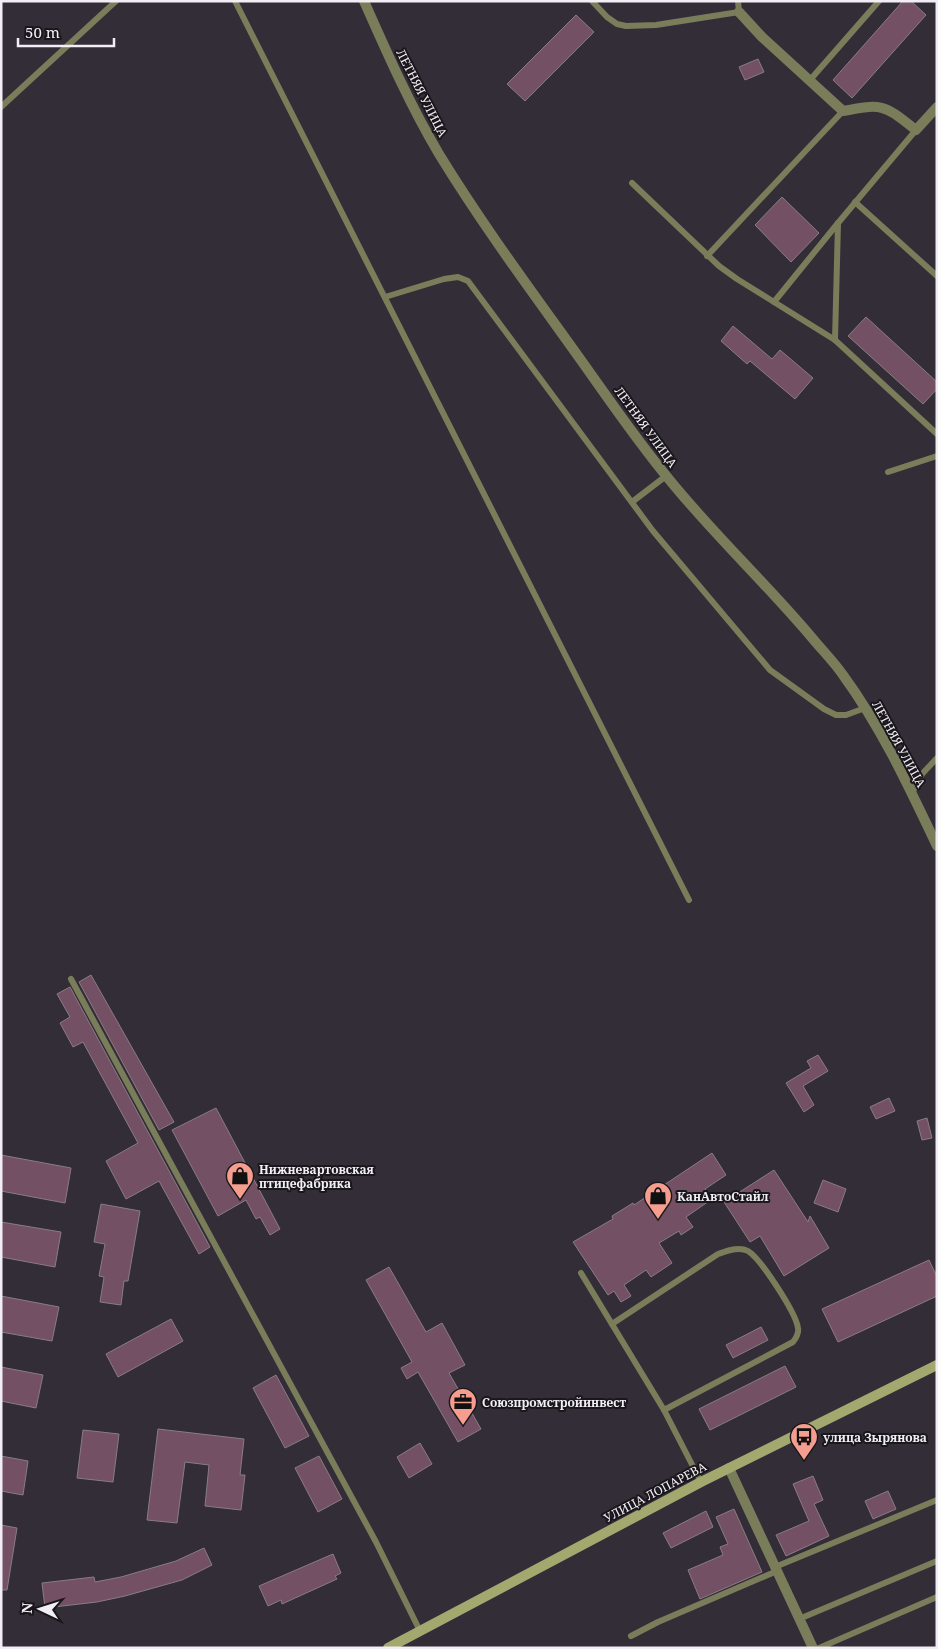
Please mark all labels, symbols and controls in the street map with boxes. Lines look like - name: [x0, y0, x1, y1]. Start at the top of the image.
- scale bar: [18, 15, 114, 47]
- text: 50 m: [25, 22, 60, 42]
- street label: ЛЕТНЯЯ УЛИЦА: [393, 46, 452, 140]
- street label: ЛЕТНЯЯ УЛИЦА: [611, 383, 682, 471]
- street label: ЛЕТНЯЯ УЛИЦА: [868, 698, 930, 791]
- shop icon: Нижневартовская птицефабрика: [225, 1161, 255, 1200]
- place label: Нижневартовская птицефабрика: [259, 1161, 375, 1192]
- shop icon: КанАвтоСтайл: [643, 1181, 673, 1220]
- place label: КанАвтоСтайл: [677, 1188, 769, 1205]
- office icon: Союзпромстройинвест: [448, 1387, 478, 1426]
- place label: Союзпромстройинвест: [482, 1394, 626, 1411]
- bus stop icon: улица Зырянова: [789, 1422, 819, 1461]
- place label: улица Зырянова: [823, 1429, 927, 1446]
- street label: УЛИЦА ЛОПАРЕВА: [601, 1457, 710, 1526]
- north arrow: [15, 1584, 65, 1634]
- text: N: [17, 1602, 36, 1614]

